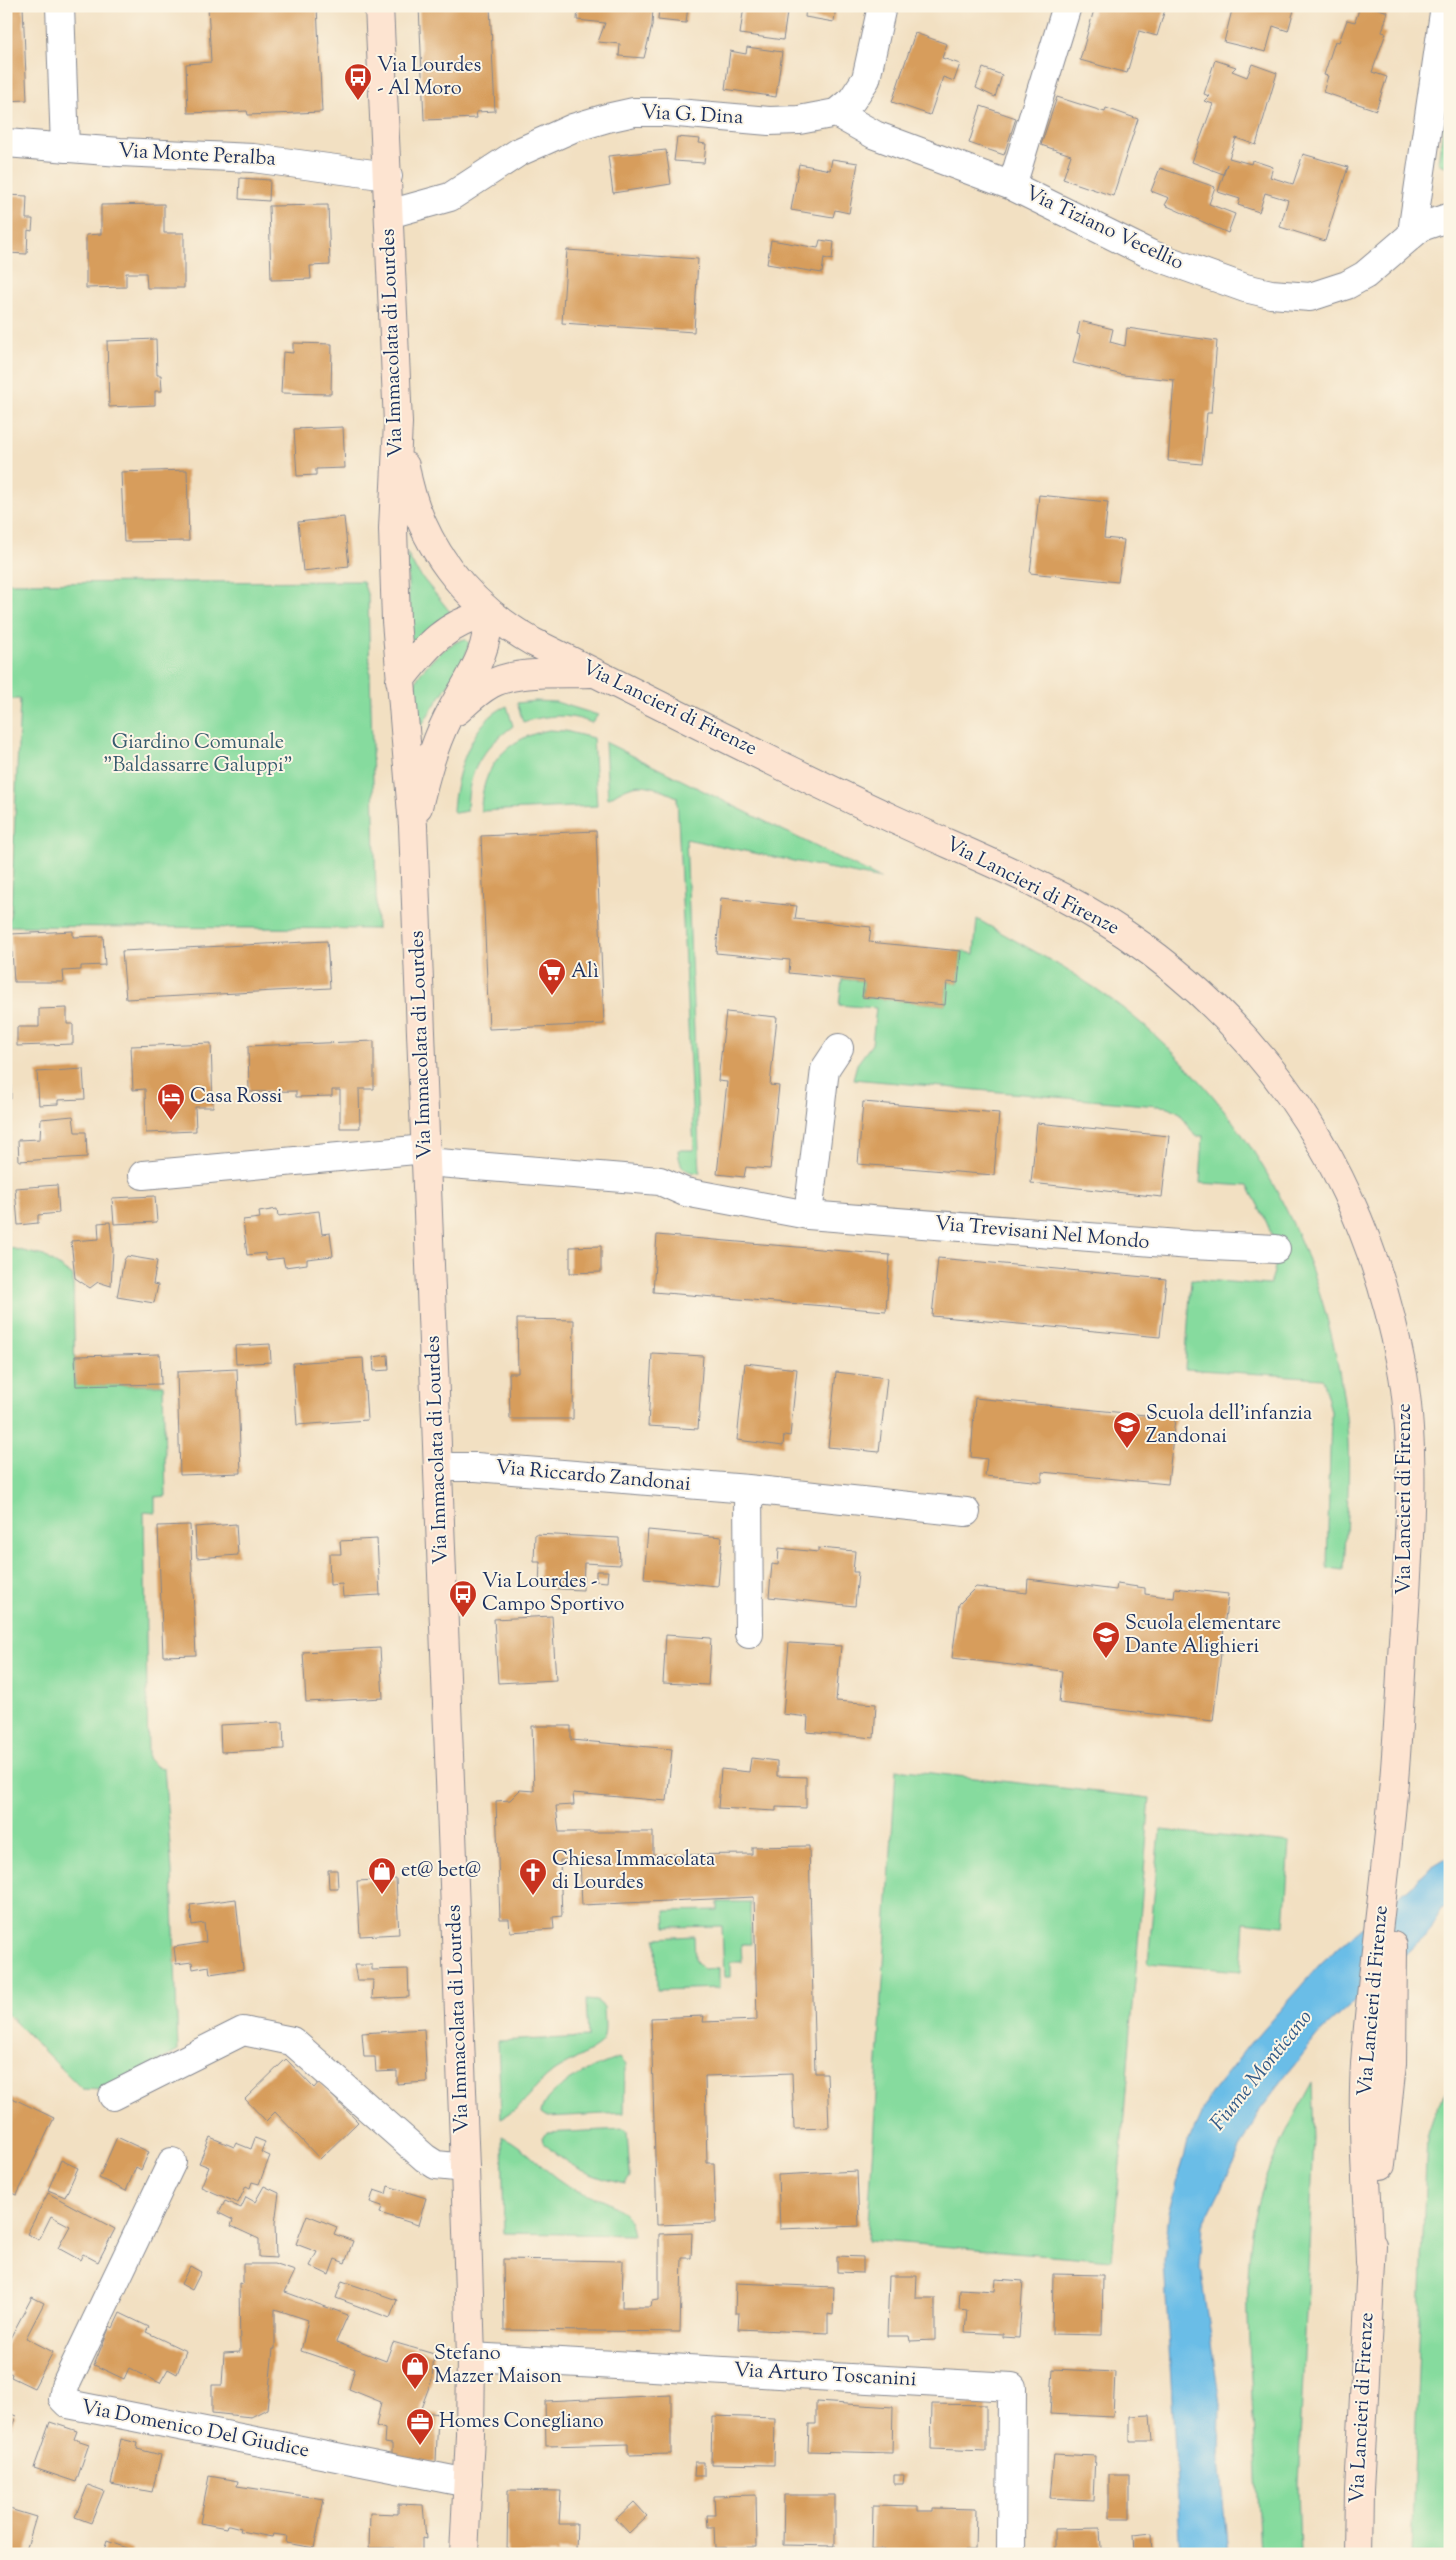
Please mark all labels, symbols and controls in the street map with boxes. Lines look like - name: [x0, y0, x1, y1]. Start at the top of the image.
- place label: Via Lourdes - Al Moro: [377, 52, 482, 104]
- bus stop icon: Via Lourdes - Al Moro: [343, 62, 373, 101]
- street label: Via G. Dina: [640, 99, 744, 133]
- street label: Via Monte Peralba: [118, 137, 276, 175]
- street label: Via Tiziano Vecellio: [1020, 180, 1188, 278]
- street label: Via Immacolata di Lourdes: [375, 228, 411, 458]
- street label: Via Lancieri di Firenze: [577, 654, 761, 764]
- park label: Giardino Comunale "Baldassarre Galuppi": [103, 729, 293, 781]
- street label: Via Lancieri di Firenze: [940, 831, 1124, 943]
- street label: Via Immacolata di Lourdes: [404, 930, 440, 1160]
- supermarket icon: Alì: [537, 957, 567, 996]
- place label: Alì: [571, 958, 599, 987]
- hotel icon: Casa Rossi: [156, 1082, 186, 1121]
- place label: Casa Rossi: [190, 1083, 283, 1112]
- street label: Via Trevisani Nel Mondo: [933, 1210, 1151, 1258]
- street label: Via Immacolata di Lourdes: [420, 1335, 456, 1565]
- place label: Scuola dell'infanzia Zandonai: [1146, 1400, 1312, 1452]
- street label: Via Lancieri di Firenze: [1391, 1403, 1420, 1595]
- school or university icon: Scuola dell'infanzia Zandonai: [1112, 1410, 1142, 1449]
- street label: Via Riccardo Zandonai: [494, 1454, 692, 1500]
- place label: Via Lourdes - Campo Sportivo: [482, 1568, 624, 1620]
- bus stop icon: Via Lourdes - Campo Sportivo: [448, 1579, 478, 1618]
- place label: Scuola elementare Dante Alighieri: [1125, 1610, 1281, 1662]
- school or university icon: Scuola elementare Dante Alighieri: [1091, 1620, 1121, 1659]
- place label: Chiesa Immacolata di Lourdes: [552, 1846, 715, 1898]
- shop icon: et@ bet@: [367, 1856, 397, 1895]
- place label: et@ bet@: [401, 1857, 481, 1886]
- church icon: Chiesa Immacolata di Lourdes: [518, 1857, 548, 1896]
- street label: Via Immacolata di Lourdes: [441, 1904, 477, 2134]
- street label: Via Lancieri di Firenze: [1351, 1904, 1397, 2098]
- water label: Fiume Monticano: [1204, 2004, 1320, 2138]
- street label: Via Lancieri di Firenze: [1344, 2312, 1382, 2504]
- place label: Stefano Mazzer Maison: [434, 2340, 562, 2392]
- shop icon: Stefano Mazzer Maison: [400, 2351, 430, 2390]
- street label: Via Arturo Toscanini: [733, 2357, 917, 2395]
- street label: Via Domenico Del Giudice: [78, 2394, 312, 2466]
- office icon: Homes Conegliano: [405, 2407, 435, 2446]
- place label: Homes Conegliano: [439, 2408, 604, 2437]

